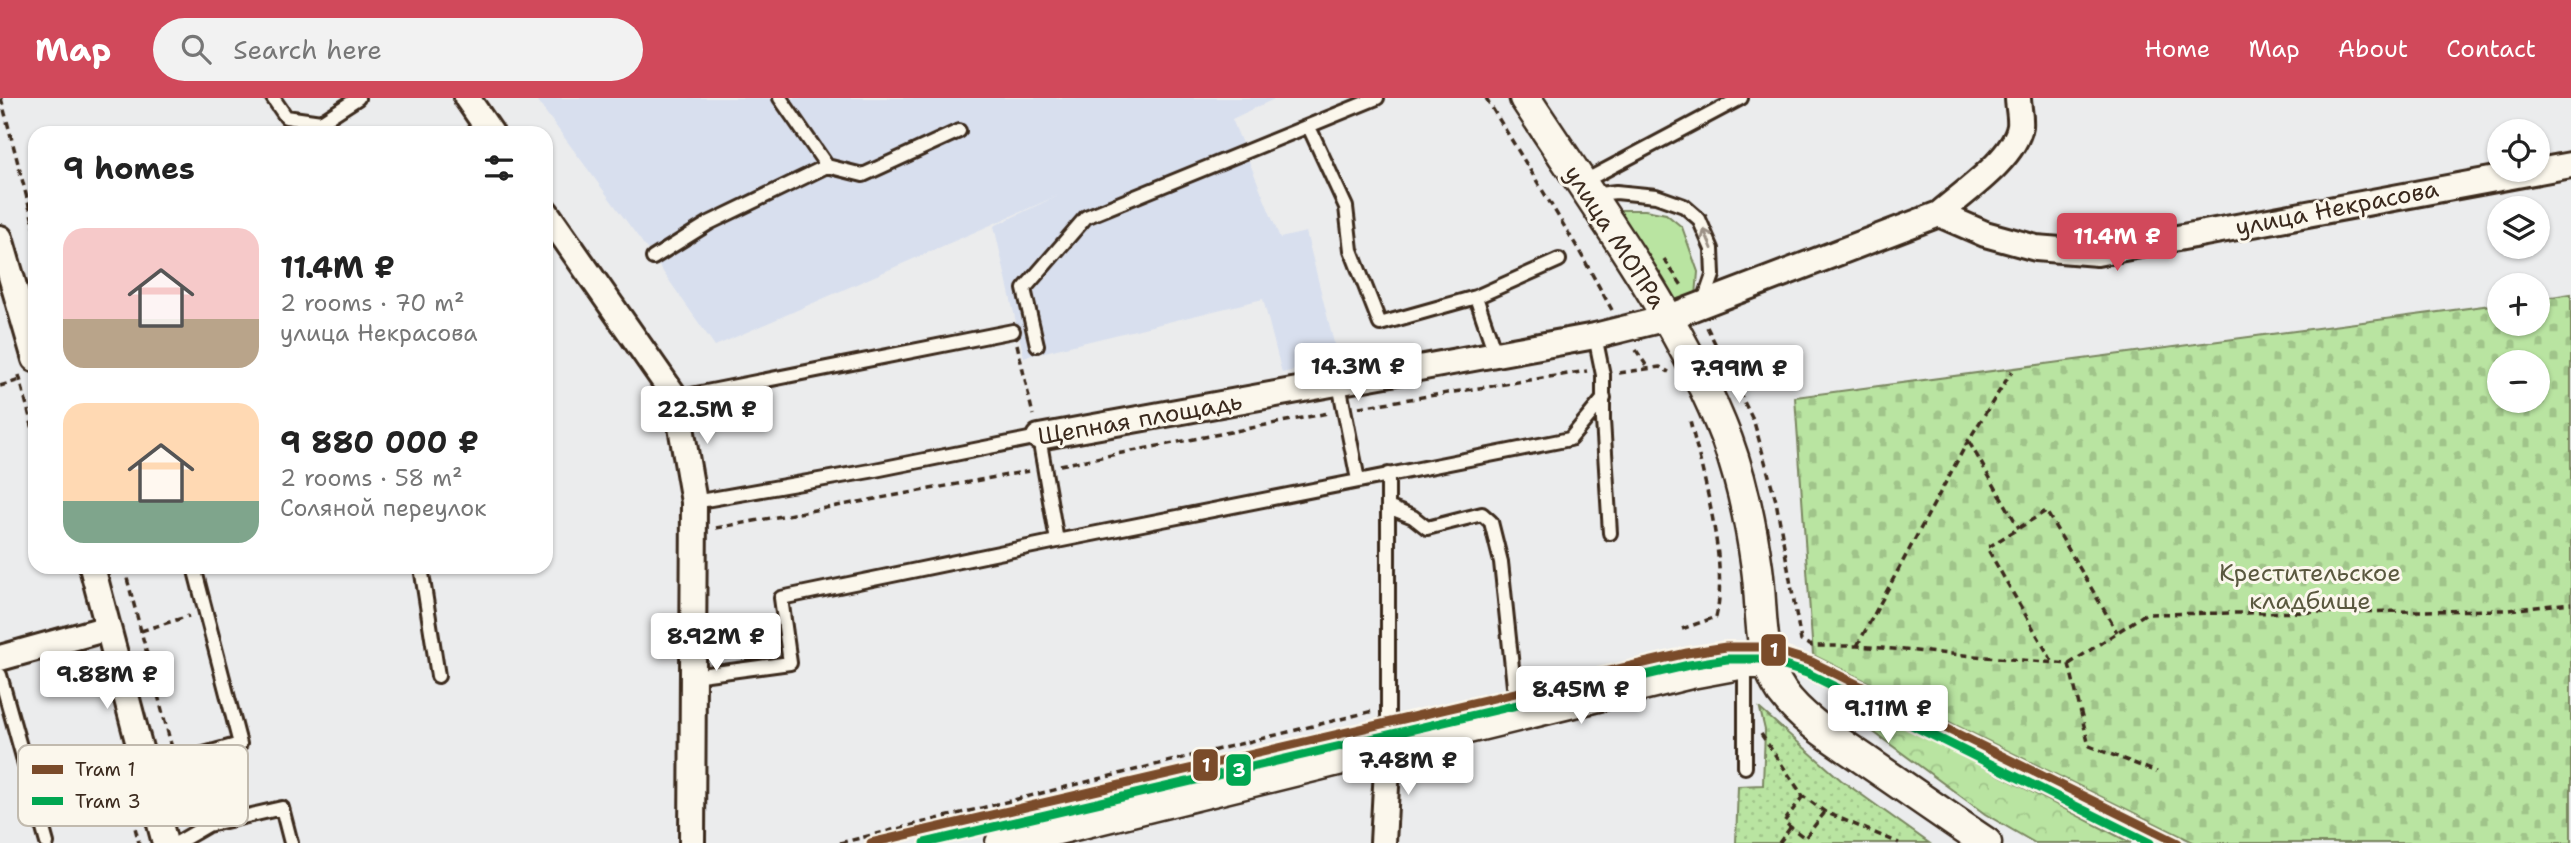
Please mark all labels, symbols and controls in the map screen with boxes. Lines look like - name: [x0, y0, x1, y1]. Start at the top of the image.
- search box: [153, 18, 643, 81]
- text: Map: [35, 27, 111, 72]
- icon: search: [177, 30, 215, 68]
- text: Search here: [233, 32, 382, 67]
- text: Home: [2144, 33, 2210, 65]
- text: Map: [2248, 33, 2300, 65]
- text: About: [2338, 33, 2408, 65]
- text: Contact: [2446, 33, 2536, 65]
- map controls: [2487, 119, 2550, 413]
- button: locate: [2487, 119, 2550, 182]
- text: 9 homes: [63, 148, 195, 189]
- icon: filters: [480, 149, 518, 187]
- street label: улица МОПРа: [1557, 159, 1673, 315]
- street label: улица Некрасова: [2233, 173, 2441, 243]
- button: layers: [2487, 196, 2550, 259]
- pin: 11.4M ₽: [2052, 214, 2182, 273]
- text: 11.4M ₽: [2073, 221, 2161, 251]
- one-way arrow: [1700, 229, 1713, 250]
- text: 11.4M ₽: [280, 247, 395, 288]
- icon: home: [119, 256, 203, 340]
- button: +: [2487, 273, 2550, 336]
- text: 2 rooms · 70 m²: [280, 288, 465, 318]
- text: улица Некрасова: [280, 318, 478, 348]
- pin: 14.3M ₽: [1293, 344, 1423, 403]
- pin: 7.99M ₽: [1674, 345, 1804, 405]
- button: −: [2487, 350, 2550, 413]
- text: 14.3M ₽: [1311, 351, 1405, 381]
- text: 7.99M ₽: [1690, 353, 1788, 383]
- street label: Щепная площадь: [1035, 385, 1245, 453]
- pin: 22.5M ₽: [642, 386, 772, 446]
- text: 22.5M ₽: [657, 394, 757, 424]
- text: 9 880 000 ₽: [280, 422, 479, 463]
- icon: home: [119, 431, 203, 515]
- text: 2 rooms · 58 m²: [280, 463, 463, 493]
- text: Соляной переулок: [280, 493, 486, 523]
- park label: Крестительское кладбище: [2219, 557, 2401, 617]
- pin: 8.92M ₽: [651, 614, 781, 673]
- text: 8.92M ₽: [667, 621, 765, 651]
- line badge: 1: [1760, 633, 1787, 667]
- text: 1: [1770, 638, 1778, 663]
- pin: 9.88M ₽: [42, 652, 172, 711]
- text: 9.88M ₽: [56, 659, 158, 689]
- pin: 8.45M ₽: [1516, 666, 1646, 726]
- text: 8.45M ₽: [1532, 674, 1630, 704]
- pin: 9.11M ₽: [1823, 686, 1953, 745]
- text: 9.11M ₽: [1844, 693, 1932, 723]
- pin: 7.48M ₽: [1343, 738, 1473, 797]
- legend: [18, 745, 248, 826]
- text: 7.48M ₽: [1358, 745, 1458, 775]
- line badge: 1: [1192, 748, 1219, 782]
- text: 1: [1202, 753, 1210, 778]
- line badge: 3: [1225, 753, 1252, 787]
- text: Tram 1: [75, 757, 135, 782]
- text: 3: [1232, 758, 1246, 783]
- text: Tram 3: [75, 789, 141, 814]

